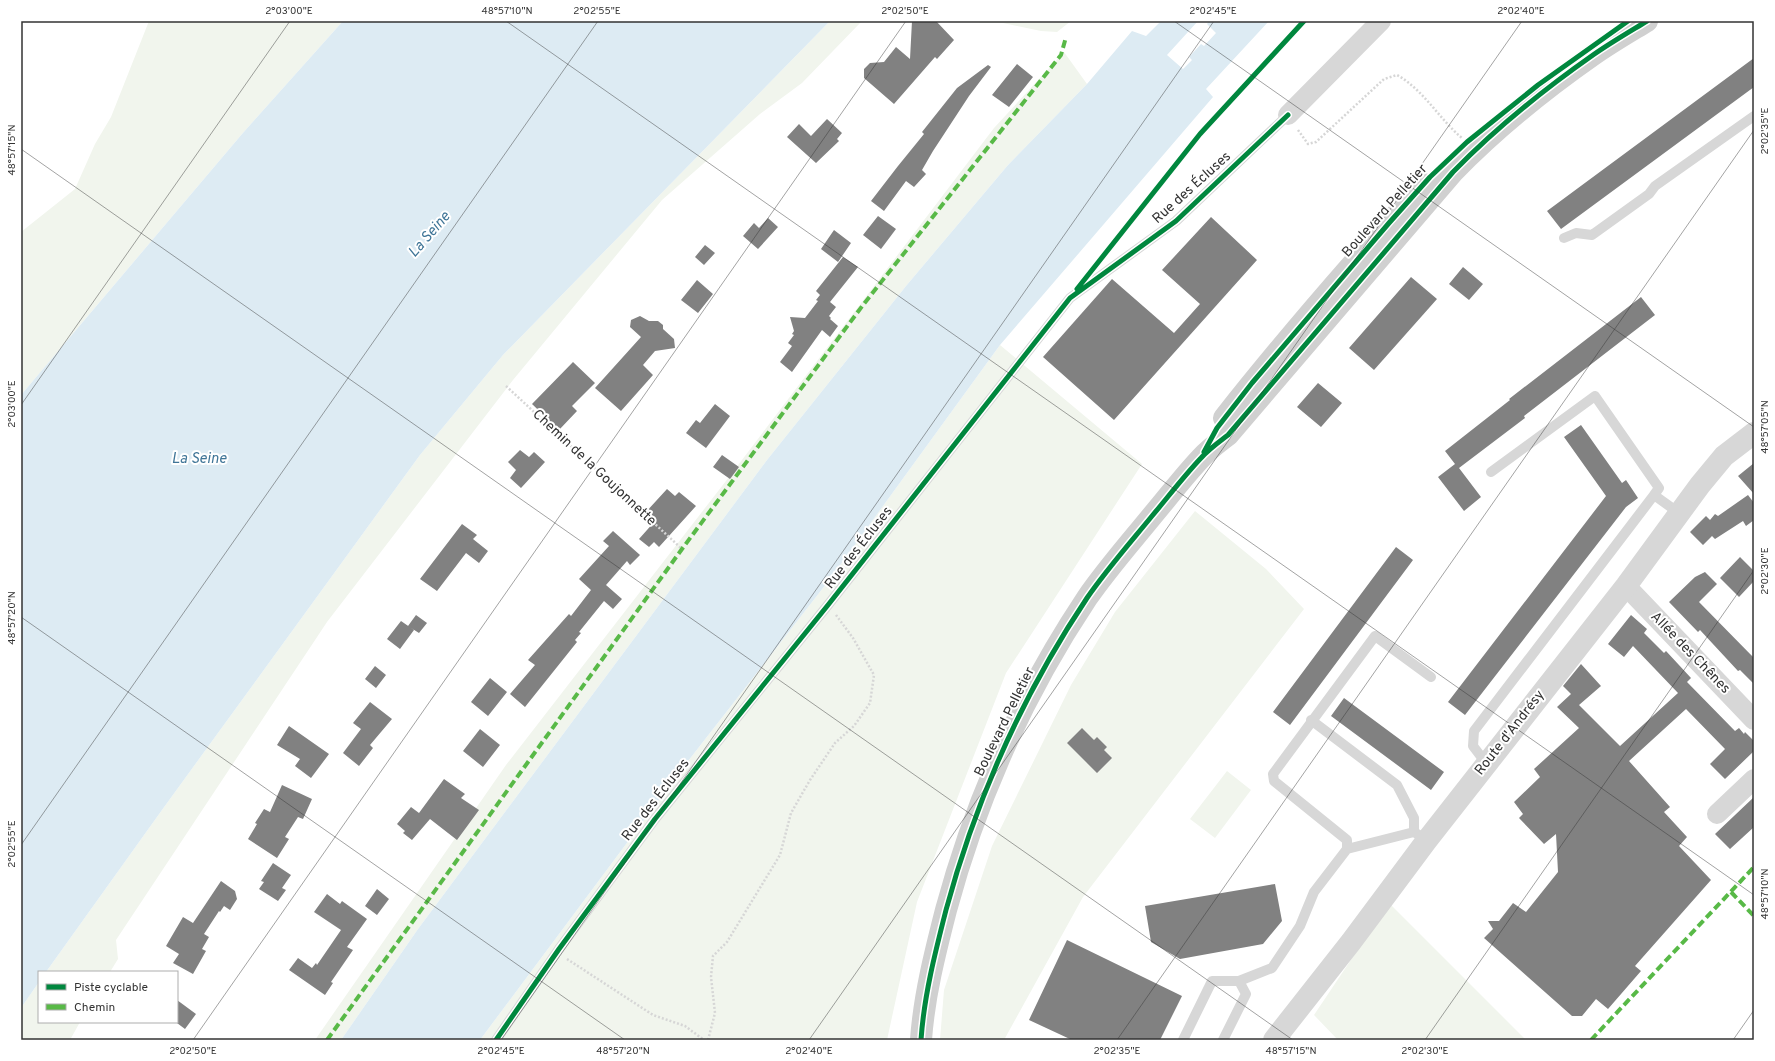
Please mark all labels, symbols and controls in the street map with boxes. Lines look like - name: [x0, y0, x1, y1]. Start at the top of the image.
- text: 2°03'00"E: [265, 5, 313, 18]
- text: 48°57'10"N: [481, 5, 533, 18]
- text: 2°02'55"E: [573, 5, 621, 18]
- text: 2°02'50"E: [881, 5, 929, 18]
- text: 2°02'45"E: [1189, 5, 1237, 18]
- text: 2°02'40"E: [1497, 5, 1545, 18]
- text: 2°02'35"E: [1759, 107, 1772, 155]
- text: 48°57'15"N: [6, 125, 19, 175]
- street label: Rue des Écluses: [1149, 148, 1235, 228]
- street label: Boulevard Pelletier: [1339, 161, 1432, 261]
- water label: La Seine: [405, 208, 455, 262]
- text: 2°03'00"E: [6, 380, 19, 428]
- text: 48°57'05"N: [1759, 400, 1772, 454]
- street label: Chemin de la Goujonnette: [529, 406, 659, 530]
- water label: La Seine: [172, 450, 227, 469]
- street label: Rue des Écluses: [821, 503, 896, 593]
- text: 2°02'30"E: [1759, 547, 1772, 595]
- text: 48°57'20"N: [6, 591, 19, 645]
- street label: Allée des Chênes: [1647, 609, 1733, 697]
- street label: Boulevard Pelletier: [971, 664, 1039, 779]
- street label: Route d'Andrésy: [1471, 687, 1549, 779]
- street label: Rue des Écluses: [618, 755, 693, 845]
- text: 2°02'55"E: [6, 820, 19, 868]
- text: 48°57'10"N: [1759, 868, 1772, 920]
- legend: [38, 971, 178, 1023]
- text: Piste cyclable: [74, 980, 148, 996]
- text: Chemin: [74, 1000, 115, 1016]
- text: 2°02'50"E: [169, 1045, 217, 1058]
- text: 2°02'45"E: [477, 1045, 525, 1058]
- text: 48°57'20"N: [596, 1045, 650, 1058]
- text: 2°02'40"E: [785, 1045, 833, 1058]
- text: 2°02'35"E: [1093, 1045, 1141, 1058]
- text: 48°57'15"N: [1266, 1045, 1316, 1058]
- text: 2°02'30"E: [1401, 1045, 1449, 1058]

